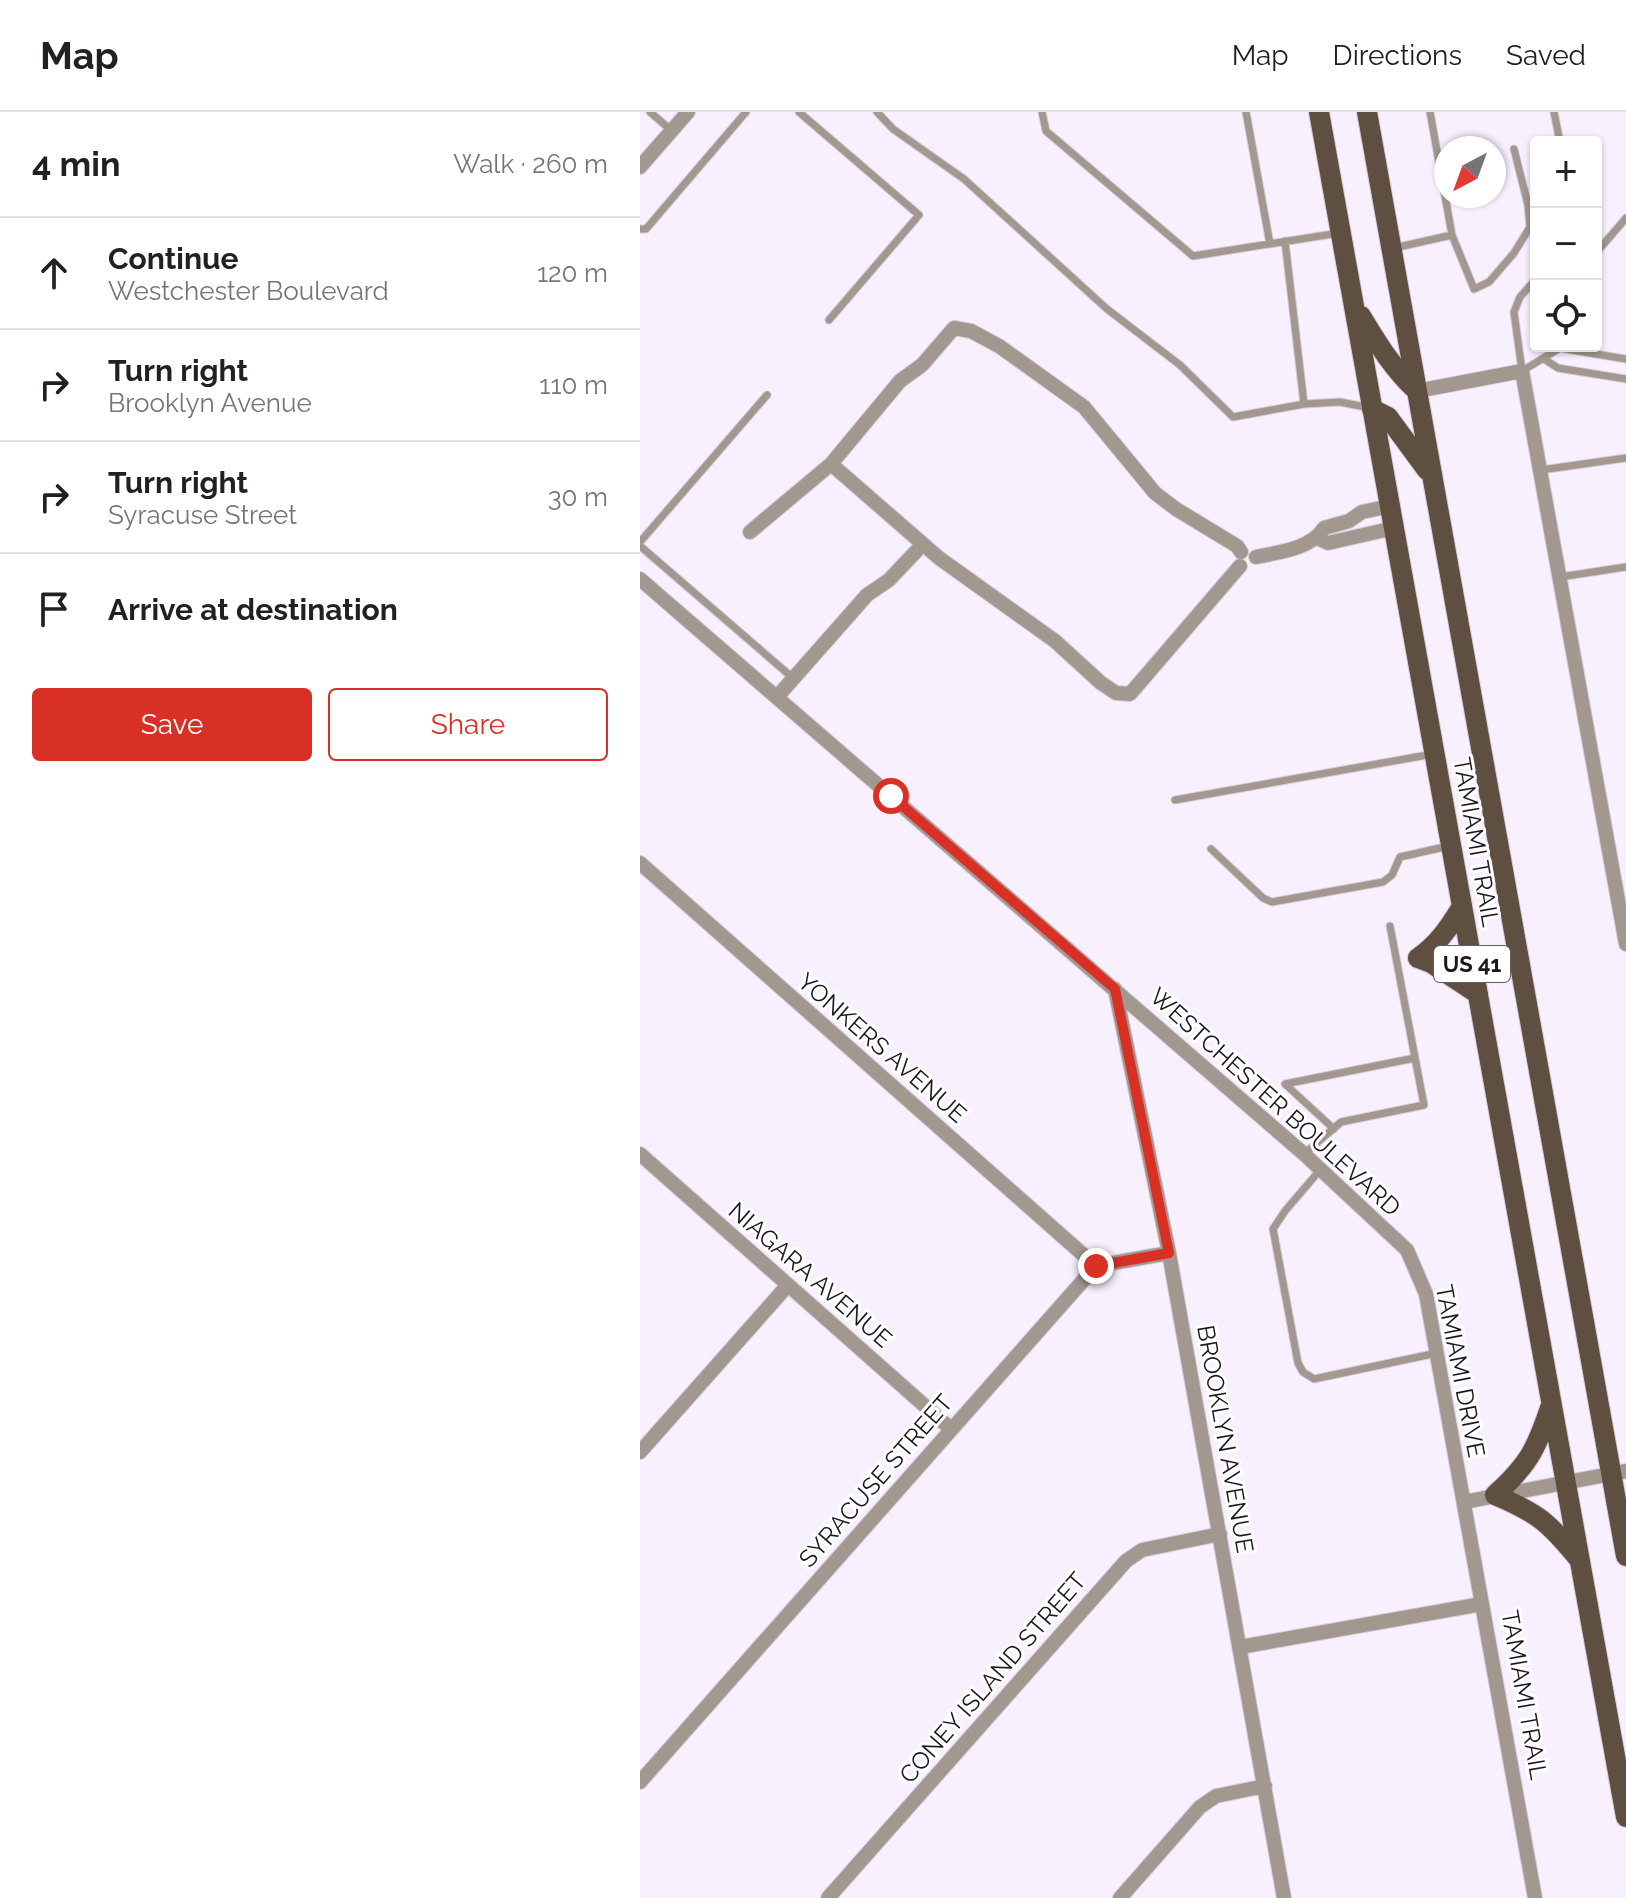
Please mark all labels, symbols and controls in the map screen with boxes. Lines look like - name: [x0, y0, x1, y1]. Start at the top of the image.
- text: Map: [40, 33, 119, 78]
- text: Map: [1232, 39, 1289, 72]
- text: Directions: [1333, 39, 1462, 72]
- text: Saved: [1506, 39, 1586, 72]
- north arrow: [1434, 136, 1506, 208]
- map controls: [1530, 136, 1602, 352]
- button: +: [1530, 136, 1602, 208]
- text: 4 min: [32, 144, 120, 184]
- text: Walk · 260 m: [453, 149, 608, 179]
- button: −: [1530, 208, 1602, 280]
- text: Continue: [108, 241, 239, 276]
- icon: ahead: [32, 251, 76, 295]
- text: 120 m: [537, 258, 608, 288]
- text: Westchester Boulevard: [108, 276, 389, 306]
- button: locate: [1530, 280, 1602, 352]
- text: Turn right: [108, 353, 248, 388]
- icon: right: [32, 363, 76, 407]
- text: 110 m: [539, 370, 608, 400]
- text: Brooklyn Avenue: [108, 388, 312, 418]
- text: Turn right: [108, 465, 248, 500]
- icon: right: [32, 475, 76, 519]
- text: 30 m: [548, 482, 608, 512]
- text: Syracuse Street: [108, 500, 297, 530]
- icon: arrive: [32, 587, 76, 631]
- text: Arrive at destination: [108, 592, 398, 627]
- button: Save: [32, 688, 312, 761]
- button: Share: [328, 688, 608, 761]
- street label: TAMIAMI TRAIL: [1447, 755, 1506, 929]
- route start: [873, 778, 909, 814]
- road number: US 41: [1434, 946, 1510, 982]
- street label: YONKERS AVENUE: [792, 967, 972, 1129]
- street label: WESTCHESTER BOULEVARD: [1144, 981, 1407, 1222]
- street label: NIAGARA AVENUE: [723, 1196, 898, 1353]
- route end: [1078, 1248, 1114, 1284]
- street label: TAMIAMI DRIVE: [1430, 1282, 1491, 1460]
- street label: BROOKLYN AVENUE: [1191, 1323, 1260, 1555]
- street label: SYRACUSE STREET: [793, 1388, 959, 1573]
- street label: CONEY ISLAND STREET: [893, 1566, 1092, 1789]
- street label: TAMIAMI TRAIL: [1495, 1608, 1554, 1782]

